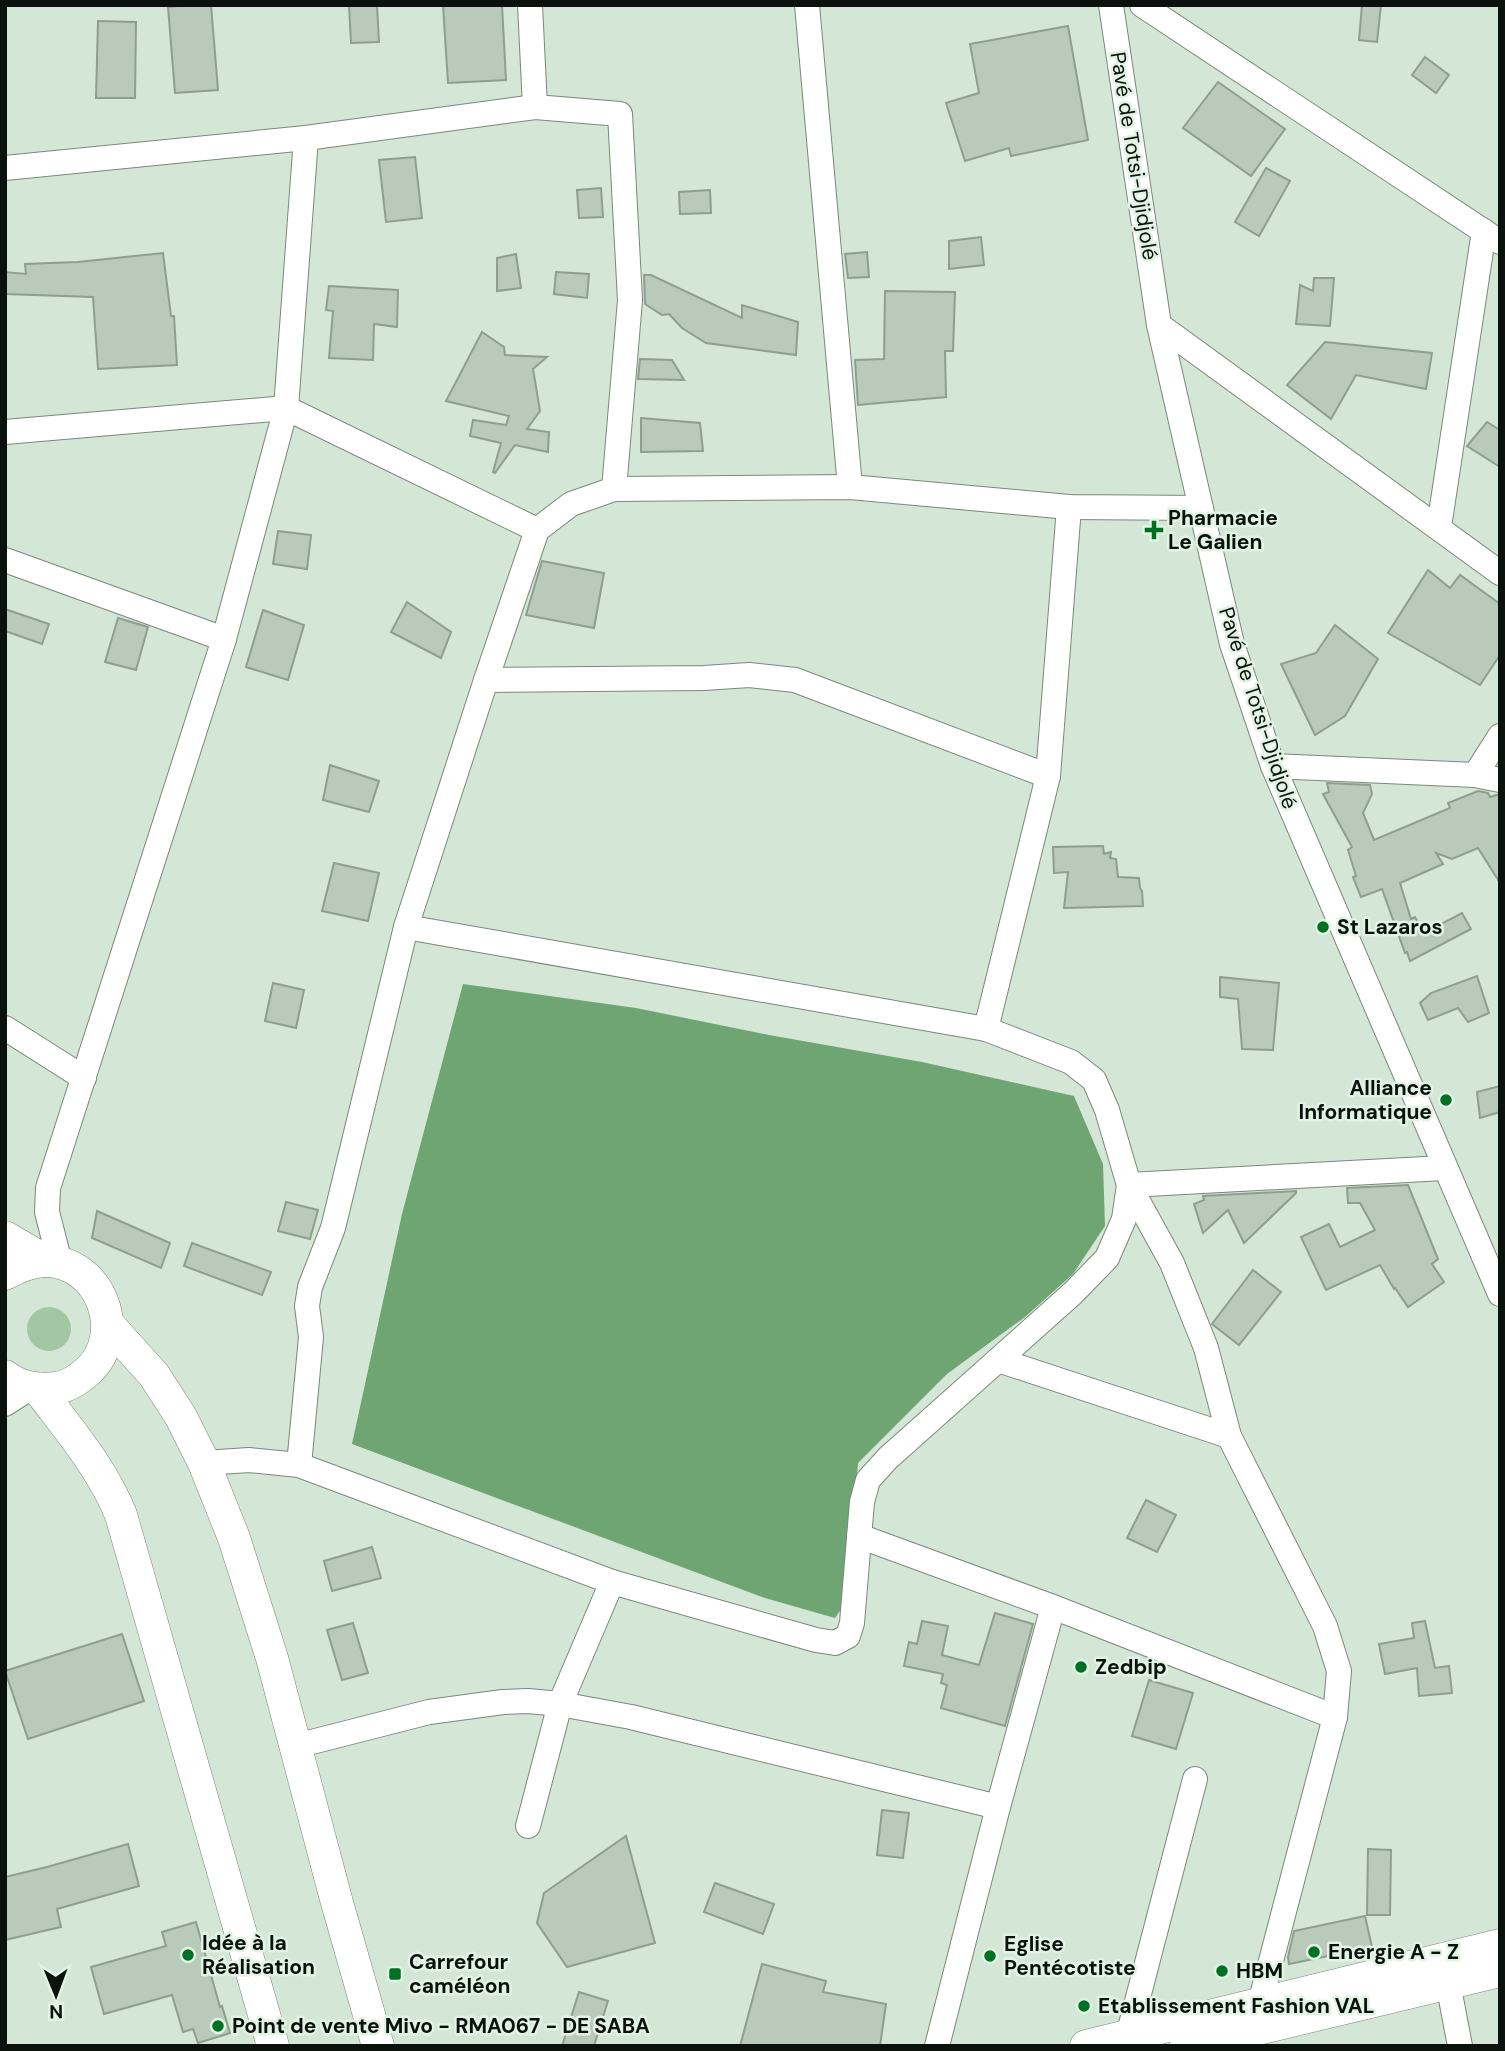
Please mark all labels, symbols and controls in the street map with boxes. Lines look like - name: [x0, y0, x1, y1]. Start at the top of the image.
- street label: Pavé de Totsi-Djidjolé: [1104, 50, 1164, 262]
- place label: Pharmacie Le Galien: [1168, 504, 1278, 556]
- marker: Pharmacie Le Galien: [1146, 522, 1162, 538]
- street label: Pavé de Totsi-Djidjolé: [1212, 604, 1304, 812]
- place label: St Lazaros: [1337, 913, 1443, 941]
- marker: St Lazaros: [1315, 919, 1331, 935]
- place label: Alliance Informatique: [1298, 1074, 1432, 1126]
- marker: Alliance Informatique: [1438, 1092, 1454, 1108]
- place label: Zedbip: [1095, 1653, 1167, 1681]
- marker: Zedbip: [1073, 1659, 1089, 1675]
- place label: Idée à la Réalisation: [202, 1929, 315, 1981]
- place label: Eglise Pentécotiste: [1004, 1930, 1136, 1982]
- place label: Energie A - Z: [1328, 1938, 1459, 1966]
- marker: Energie A - Z: [1306, 1944, 1322, 1960]
- marker: Idée à la Réalisation: [180, 1947, 196, 1963]
- place label: Carrefour caméléon: [409, 1948, 510, 2000]
- marker: Eglise Pentécotiste: [982, 1948, 998, 1964]
- place label: HBM: [1236, 1957, 1283, 1985]
- north arrow: [21, 1960, 91, 2030]
- marker: HBM: [1214, 1963, 1230, 1979]
- marker: Carrefour caméléon: [387, 1966, 403, 1982]
- place label: Etablissement Fashion VAL: [1098, 1992, 1374, 2020]
- marker: Etablissement Fashion VAL: [1076, 1998, 1092, 2014]
- text: N: [49, 1999, 63, 2024]
- place label: Point de vente Mivo - RMA067 - DE SABA: [232, 2012, 650, 2040]
- marker: Point de vente Mivo - RMA067 - DE SABA: [210, 2018, 226, 2034]

